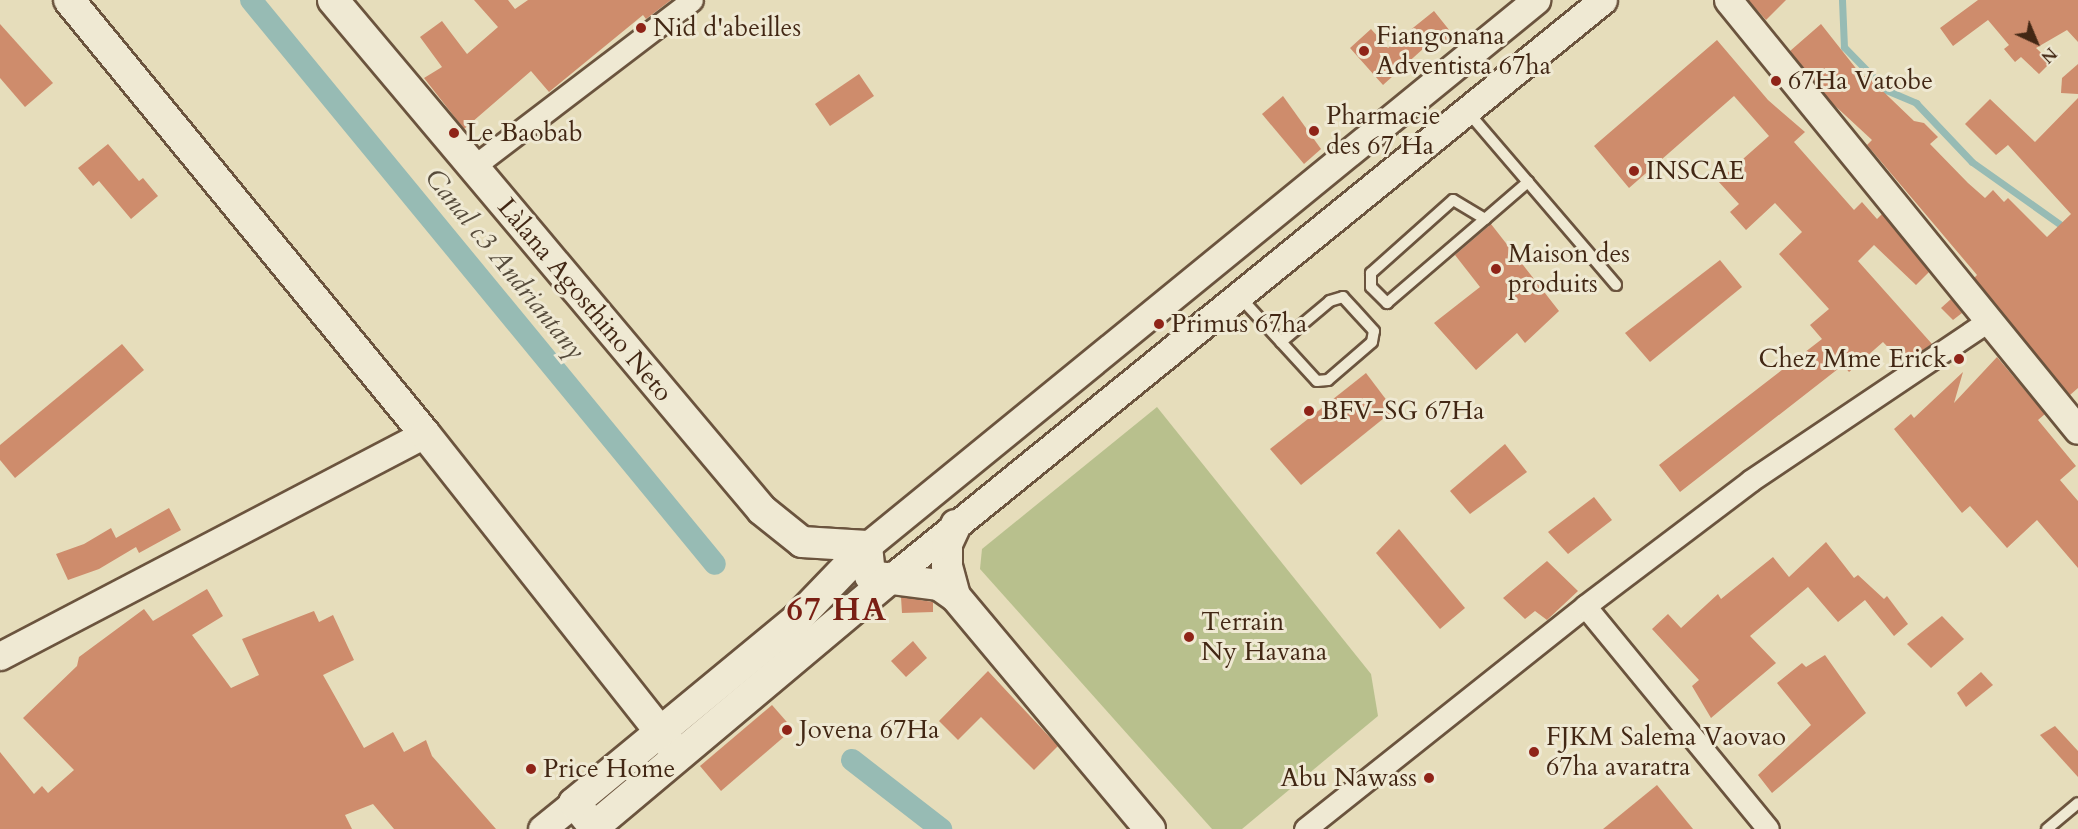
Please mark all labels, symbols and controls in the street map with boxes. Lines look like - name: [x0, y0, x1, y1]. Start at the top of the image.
- place label: Nid d'abeilles: [653, 12, 801, 44]
- north arrow: [2006, 12, 2066, 72]
- place label: Fiangonana Adventista 67ha: [1376, 20, 1551, 82]
- marker: Nid d'abeilles: [634, 21, 648, 35]
- text: N: [2036, 42, 2061, 68]
- marker: Fiangonana Adventista 67ha: [1357, 44, 1371, 58]
- place label: 67Ha Vatobe: [1788, 65, 1933, 97]
- marker: 67Ha Vatobe: [1769, 74, 1783, 88]
- place label: Pharmacie des 67 Ha: [1326, 100, 1441, 162]
- place label: Le Baobab: [466, 117, 583, 149]
- marker: Pharmacie des 67 Ha: [1307, 124, 1321, 138]
- marker: Le Baobab: [447, 126, 461, 140]
- place label: INSCAE: [1646, 155, 1745, 187]
- water label: Canal c3 Andriantany: [418, 162, 592, 366]
- marker: INSCAE: [1627, 164, 1641, 178]
- street label: Làlana Agosthino Neto: [491, 192, 679, 408]
- place label: Maison des produits: [1508, 238, 1630, 300]
- marker: Maison des produits: [1489, 262, 1503, 276]
- place label: Primus 67ha: [1171, 308, 1307, 340]
- marker: Primus 67ha: [1152, 317, 1166, 331]
- place label: Chez Mme Erick: [1759, 343, 1947, 375]
- marker: Chez Mme Erick: [1952, 352, 1966, 366]
- place label: BFV-SG 67Ha: [1321, 395, 1484, 427]
- marker: BFV-SG 67Ha: [1302, 404, 1316, 418]
- district label: 67 HA: [786, 591, 888, 629]
- place label: Terrain Ny Havana: [1201, 606, 1327, 668]
- marker: Terrain Ny Havana: [1182, 630, 1196, 644]
- place label: Jovena 67Ha: [799, 714, 939, 746]
- place label: FJKM Salema Vaovao 67ha avaratra: [1546, 721, 1786, 782]
- marker: Jovena 67Ha: [780, 723, 794, 737]
- marker: FJKM Salema Vaovao 67ha avaratra: [1527, 745, 1541, 759]
- place label: Price Home: [543, 753, 675, 785]
- marker: Price Home: [524, 762, 538, 776]
- place label: Abu Nawass: [1280, 762, 1417, 794]
- marker: Abu Nawass: [1422, 771, 1436, 785]

